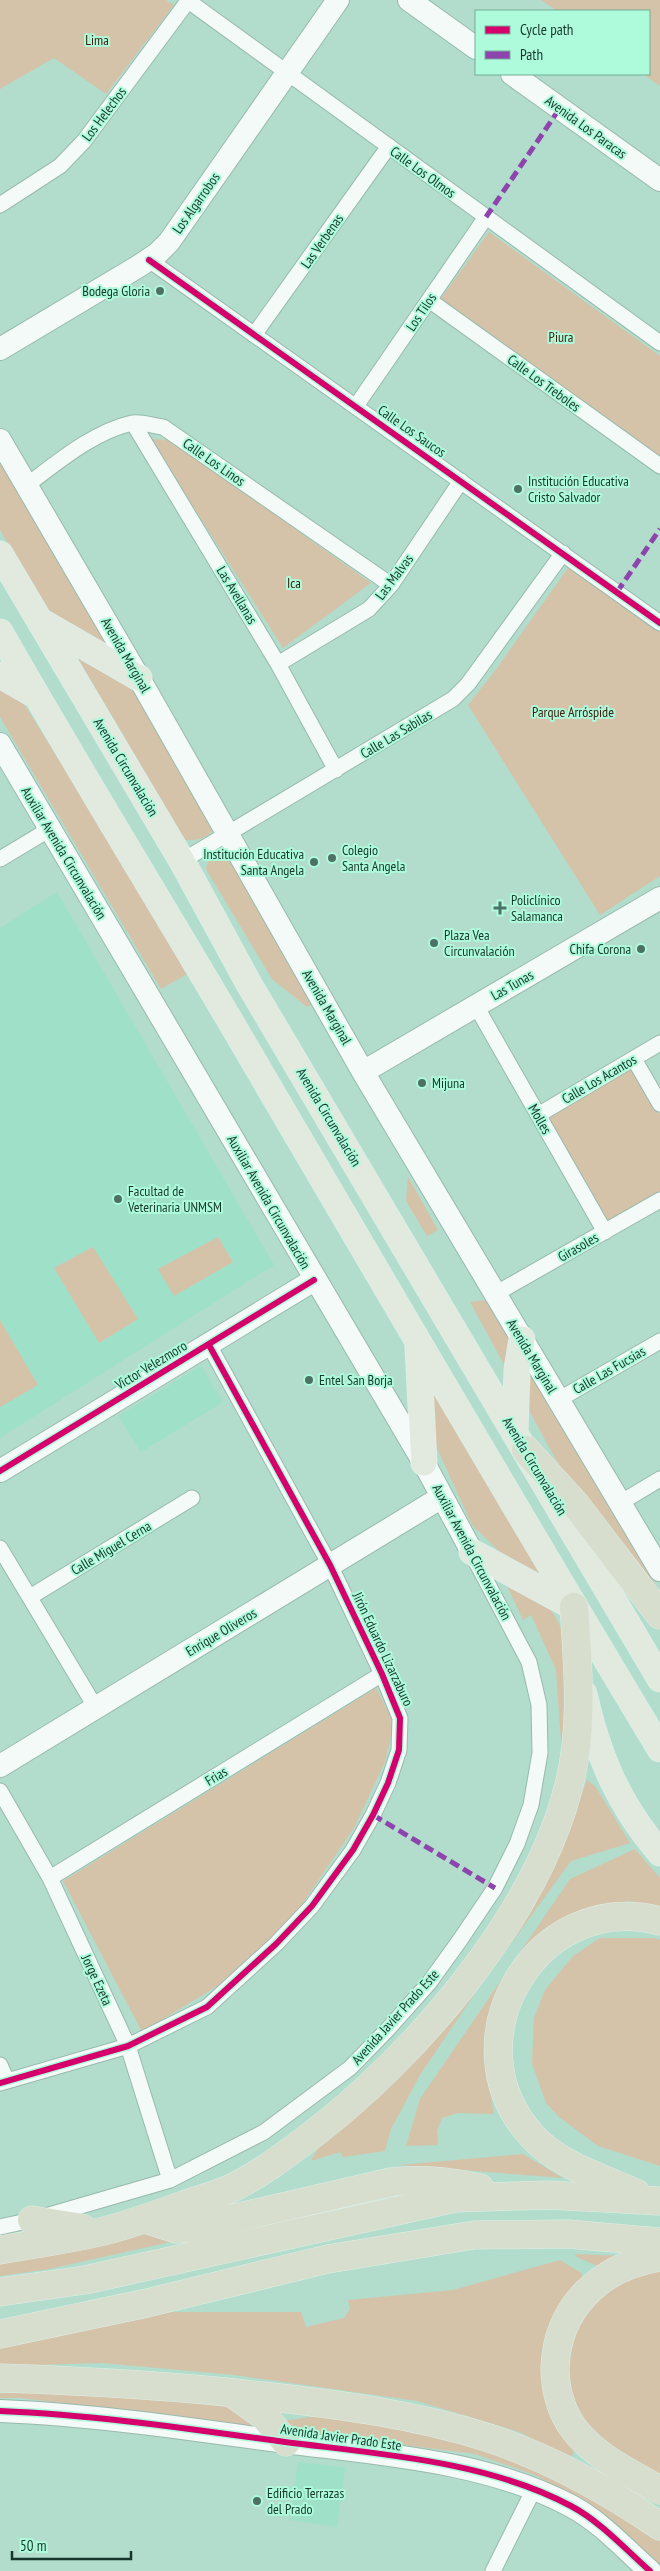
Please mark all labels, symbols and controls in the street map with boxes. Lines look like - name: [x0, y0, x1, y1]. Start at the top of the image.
- legend: [475, 10, 650, 75]
- text: Cycle path: [520, 20, 573, 39]
- park label: Lima: [85, 31, 109, 49]
- text: Path: [520, 45, 543, 64]
- street label: Los Helechos: [78, 83, 130, 145]
- street label: Avenida Los Paracas: [542, 91, 631, 163]
- street label: Calle Los Olmos: [387, 142, 460, 202]
- street label: Los Algarrobos: [168, 169, 224, 237]
- street label: Las Verbenas: [297, 210, 347, 272]
- place label: Bodega Gloria: [82, 282, 150, 300]
- marker: Bodega Gloria: [154, 285, 166, 297]
- street label: Los Tilos: [402, 289, 440, 334]
- park label: Piura: [549, 328, 573, 346]
- street label: Calle Los Treboles: [504, 350, 584, 416]
- street label: Calle Los Saucos: [374, 401, 450, 461]
- street label: Calle Los Linos: [179, 434, 249, 490]
- place label: Institución Educativa Cristo Salvador: [528, 472, 629, 506]
- marker: Institución Educativa Cristo Salvador: [512, 483, 524, 495]
- street label: Las Malvas: [371, 550, 417, 603]
- street label: Las Avellanas: [213, 563, 261, 628]
- park label: Ica: [287, 574, 301, 592]
- street label: Avenida Marginal: [97, 614, 155, 696]
- park label: Parque Arróspide: [532, 703, 614, 721]
- street label: Calle Las Sabilas: [357, 705, 435, 762]
- street label: Avenida Circunvalación: [89, 714, 163, 820]
- street label: Auxiliar Avenida Circunvalación: [17, 783, 111, 923]
- place label: Colegio Santa Angela: [342, 841, 405, 875]
- place label: Institución Educativa Santa Angela: [203, 845, 304, 879]
- marker: Colegio Santa Angela: [326, 852, 338, 864]
- marker: Institución Educativa Santa Angela: [308, 856, 320, 868]
- place label: Policlínico Salamanca: [511, 891, 563, 925]
- marker: Policlínico Salamanca: [493, 901, 507, 915]
- place label: Plaza Vea Circunvalación: [444, 926, 515, 960]
- marker: Plaza Vea Circunvalación: [428, 937, 440, 949]
- place label: Chifa Corona: [570, 940, 631, 958]
- marker: Chifa Corona: [635, 943, 647, 955]
- street label: Avenida Marginal: [298, 966, 356, 1048]
- street label: Las Tunas: [488, 966, 537, 1004]
- street label: Calle Los Acantos: [558, 1050, 640, 1108]
- street label: Avenida Circunvalación: [292, 1064, 366, 1170]
- place label: Mijuna: [432, 1074, 465, 1092]
- marker: Mijuna: [416, 1077, 428, 1089]
- street label: Molles: [524, 1101, 556, 1138]
- street label: Auxiliar Avenida Circunvalación: [223, 1132, 315, 1272]
- place label: Facultad de Veterinaria UNMSM: [127, 1182, 222, 1216]
- marker: Facultad de Veterinaria UNMSM: [112, 1193, 124, 1205]
- street label: Girasoles: [554, 1228, 602, 1266]
- street label: Avenida Marginal: [503, 1316, 562, 1397]
- street label: Víctor Velezmoro: [111, 1336, 190, 1394]
- street label: Calle Las Fucsias: [569, 1342, 649, 1398]
- place label: Entel San Borja: [319, 1371, 393, 1389]
- marker: Entel San Borja: [303, 1374, 315, 1386]
- street label: Avenida Circunvalación: [498, 1413, 572, 1519]
- street label: Auxiliar Avenida Circunvalación: [428, 1481, 516, 1623]
- street label: Calle Miguel Cerna: [68, 1517, 154, 1579]
- street label: Jirón Eduardo Lizarzaburo: [348, 1588, 417, 1709]
- street label: Enrique Oliveros: [182, 1604, 260, 1660]
- street label: Frias: [201, 1762, 231, 1790]
- street label: Jorge Ezeta: [77, 1951, 117, 2008]
- street label: Avenida Javier Prado Este: [348, 1966, 443, 2068]
- street label: Avenida Javier Prado Este: [279, 2420, 403, 2454]
- place label: Edificio Terrazas del Prado: [267, 2484, 344, 2518]
- marker: Edificio Terrazas del Prado: [251, 2495, 263, 2507]
- scale bar: [12, 2528, 131, 2560]
- text: 50 m: [20, 2536, 46, 2555]

